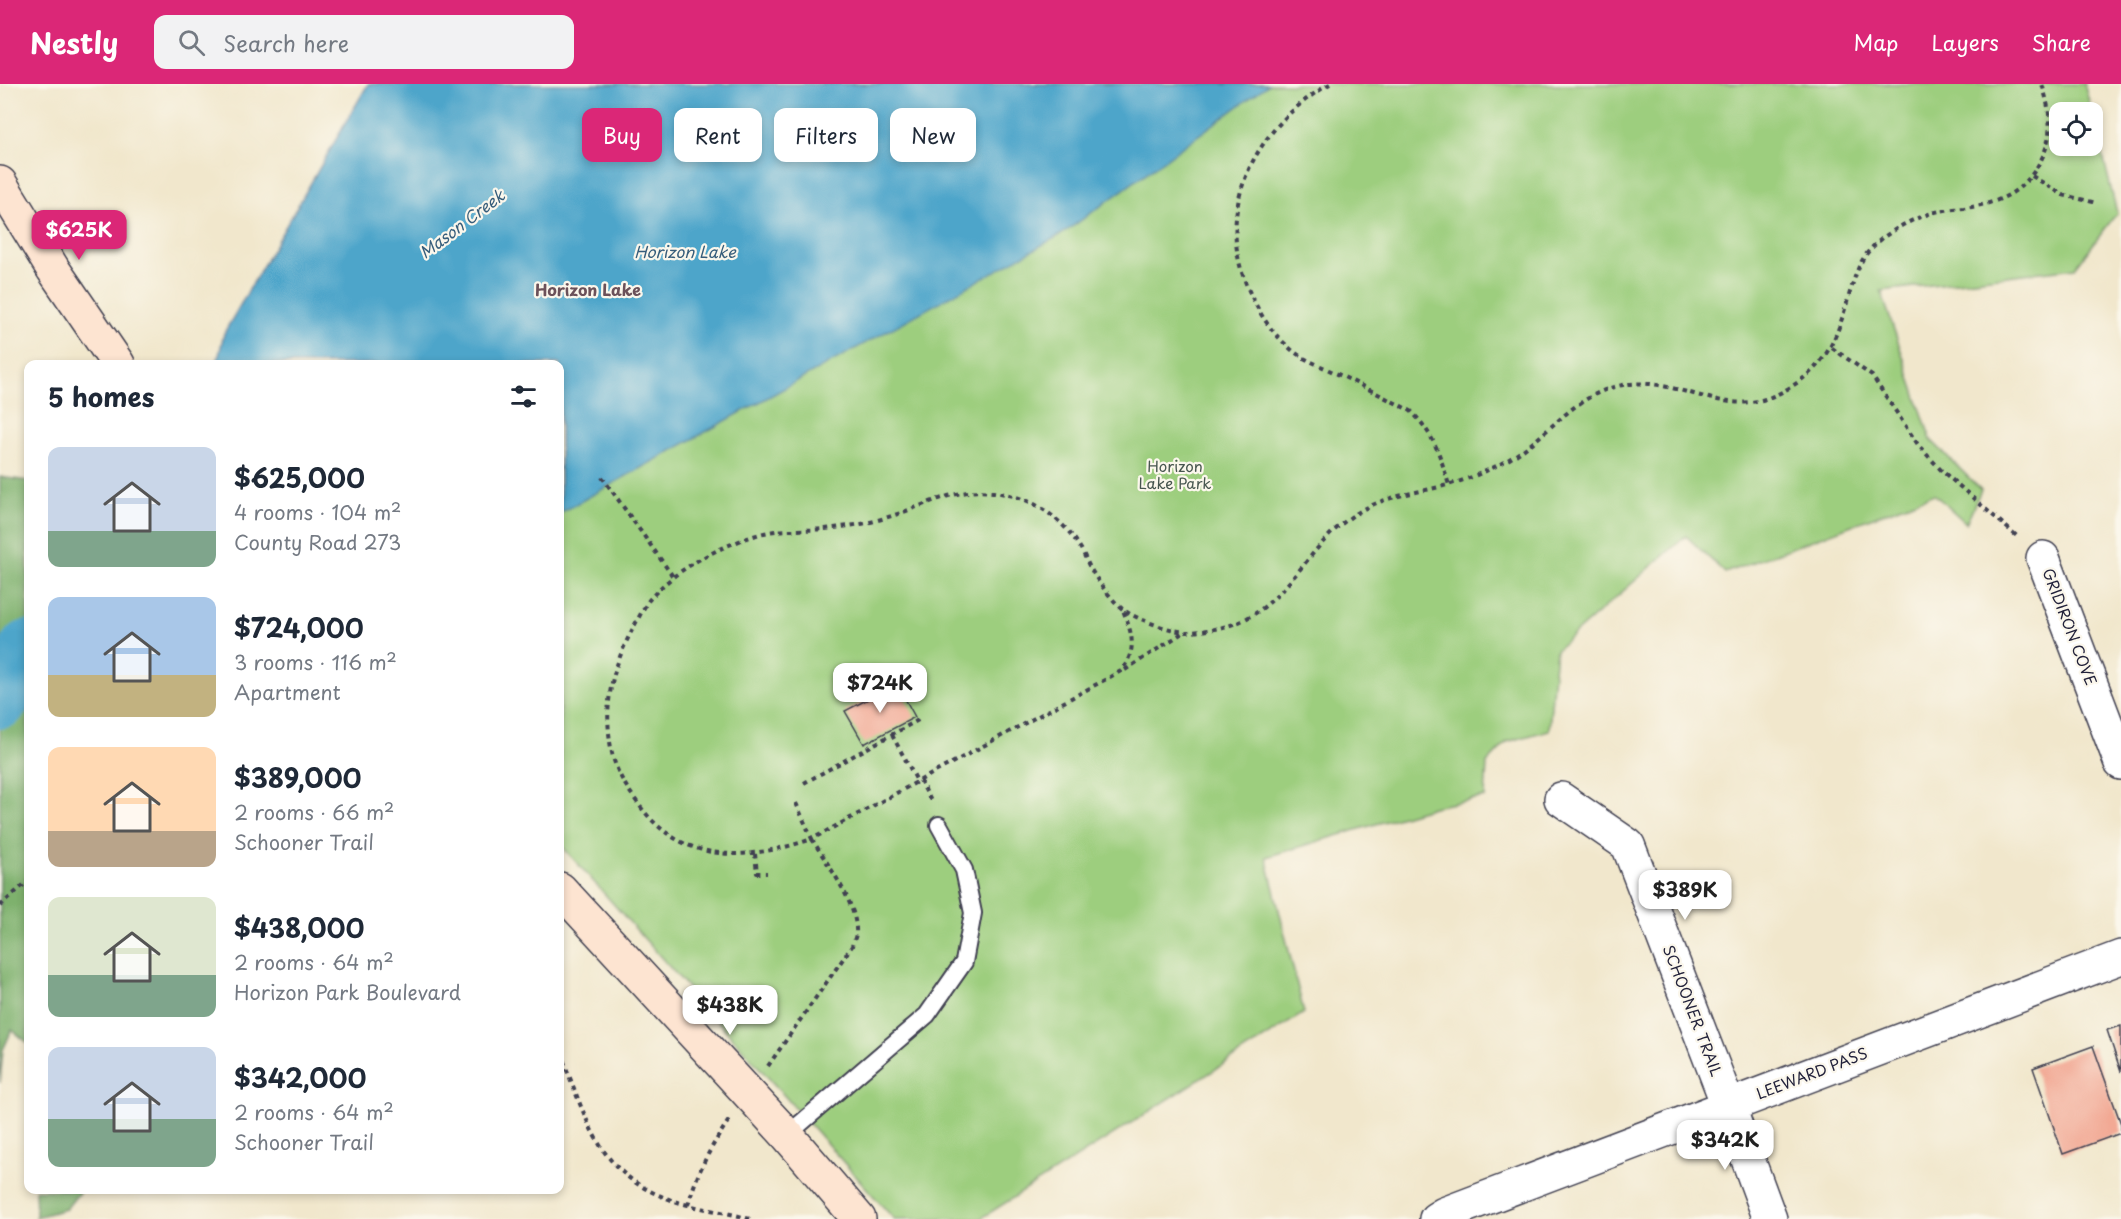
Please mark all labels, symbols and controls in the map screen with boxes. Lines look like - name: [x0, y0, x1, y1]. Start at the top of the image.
- search box: [154, 15, 574, 69]
- text: Nestly: [30, 21, 118, 64]
- icon: search: [175, 26, 208, 59]
- text: Search here: [223, 26, 349, 59]
- text: Map: [1854, 26, 1898, 58]
- text: Layers: [1931, 26, 1999, 58]
- text: Share: [2032, 26, 2091, 58]
- map controls: [2049, 102, 2103, 156]
- button: locate: [2049, 102, 2103, 156]
- chip: Buy: [582, 108, 662, 162]
- chip: Rent: [674, 108, 762, 162]
- chip: Filters: [774, 108, 878, 162]
- chip: New: [890, 108, 976, 162]
- water label: Mason Creek: [414, 182, 510, 263]
- pin: $625K: [37, 210, 121, 261]
- text: $625K: [46, 214, 112, 244]
- water label: Horizon Lake: [634, 239, 737, 263]
- district label: Horizon Lake: [535, 277, 641, 301]
- text: 5 homes: [48, 377, 154, 416]
- icon: filters: [507, 380, 540, 413]
- park label: Horizon Lake Park: [1138, 454, 1212, 494]
- text: $625,000: [234, 458, 365, 497]
- icon: home: [96, 471, 168, 543]
- text: 4 rooms · 104 m²: [234, 497, 401, 527]
- text: County Road 273: [234, 527, 401, 557]
- street label: GRIDIRON COVE: [2037, 564, 2103, 688]
- text: $724,000: [234, 608, 364, 647]
- icon: home: [96, 621, 168, 693]
- text: 3 rooms · 116 m²: [234, 647, 397, 677]
- pin: $724K: [838, 663, 922, 714]
- text: $724K: [847, 667, 913, 697]
- text: Apartment: [234, 677, 341, 707]
- text: $389,000: [234, 758, 362, 797]
- icon: home: [96, 771, 168, 843]
- text: 2 rooms · 66 m²: [234, 797, 394, 827]
- text: Schooner Trail: [234, 827, 374, 857]
- pin: $389K: [1643, 870, 1727, 921]
- text: $389K: [1653, 874, 1717, 904]
- text: $438,000: [234, 908, 365, 947]
- icon: home: [96, 921, 168, 993]
- street label: SCHOONER TRAIL: [1658, 941, 1729, 1080]
- text: 2 rooms · 64 m²: [234, 947, 394, 977]
- text: Horizon Park Boulevard: [234, 977, 461, 1007]
- pin: $438K: [688, 985, 772, 1036]
- text: $438K: [697, 989, 763, 1019]
- street label: LEEWARD PASS: [1753, 1041, 1870, 1104]
- text: $342,000: [234, 1058, 366, 1097]
- icon: home: [96, 1071, 168, 1143]
- text: 2 rooms · 64 m²: [234, 1097, 394, 1127]
- pin: $342K: [1683, 1120, 1767, 1171]
- text: $342K: [1691, 1124, 1759, 1154]
- text: Schooner Trail: [234, 1127, 374, 1157]

